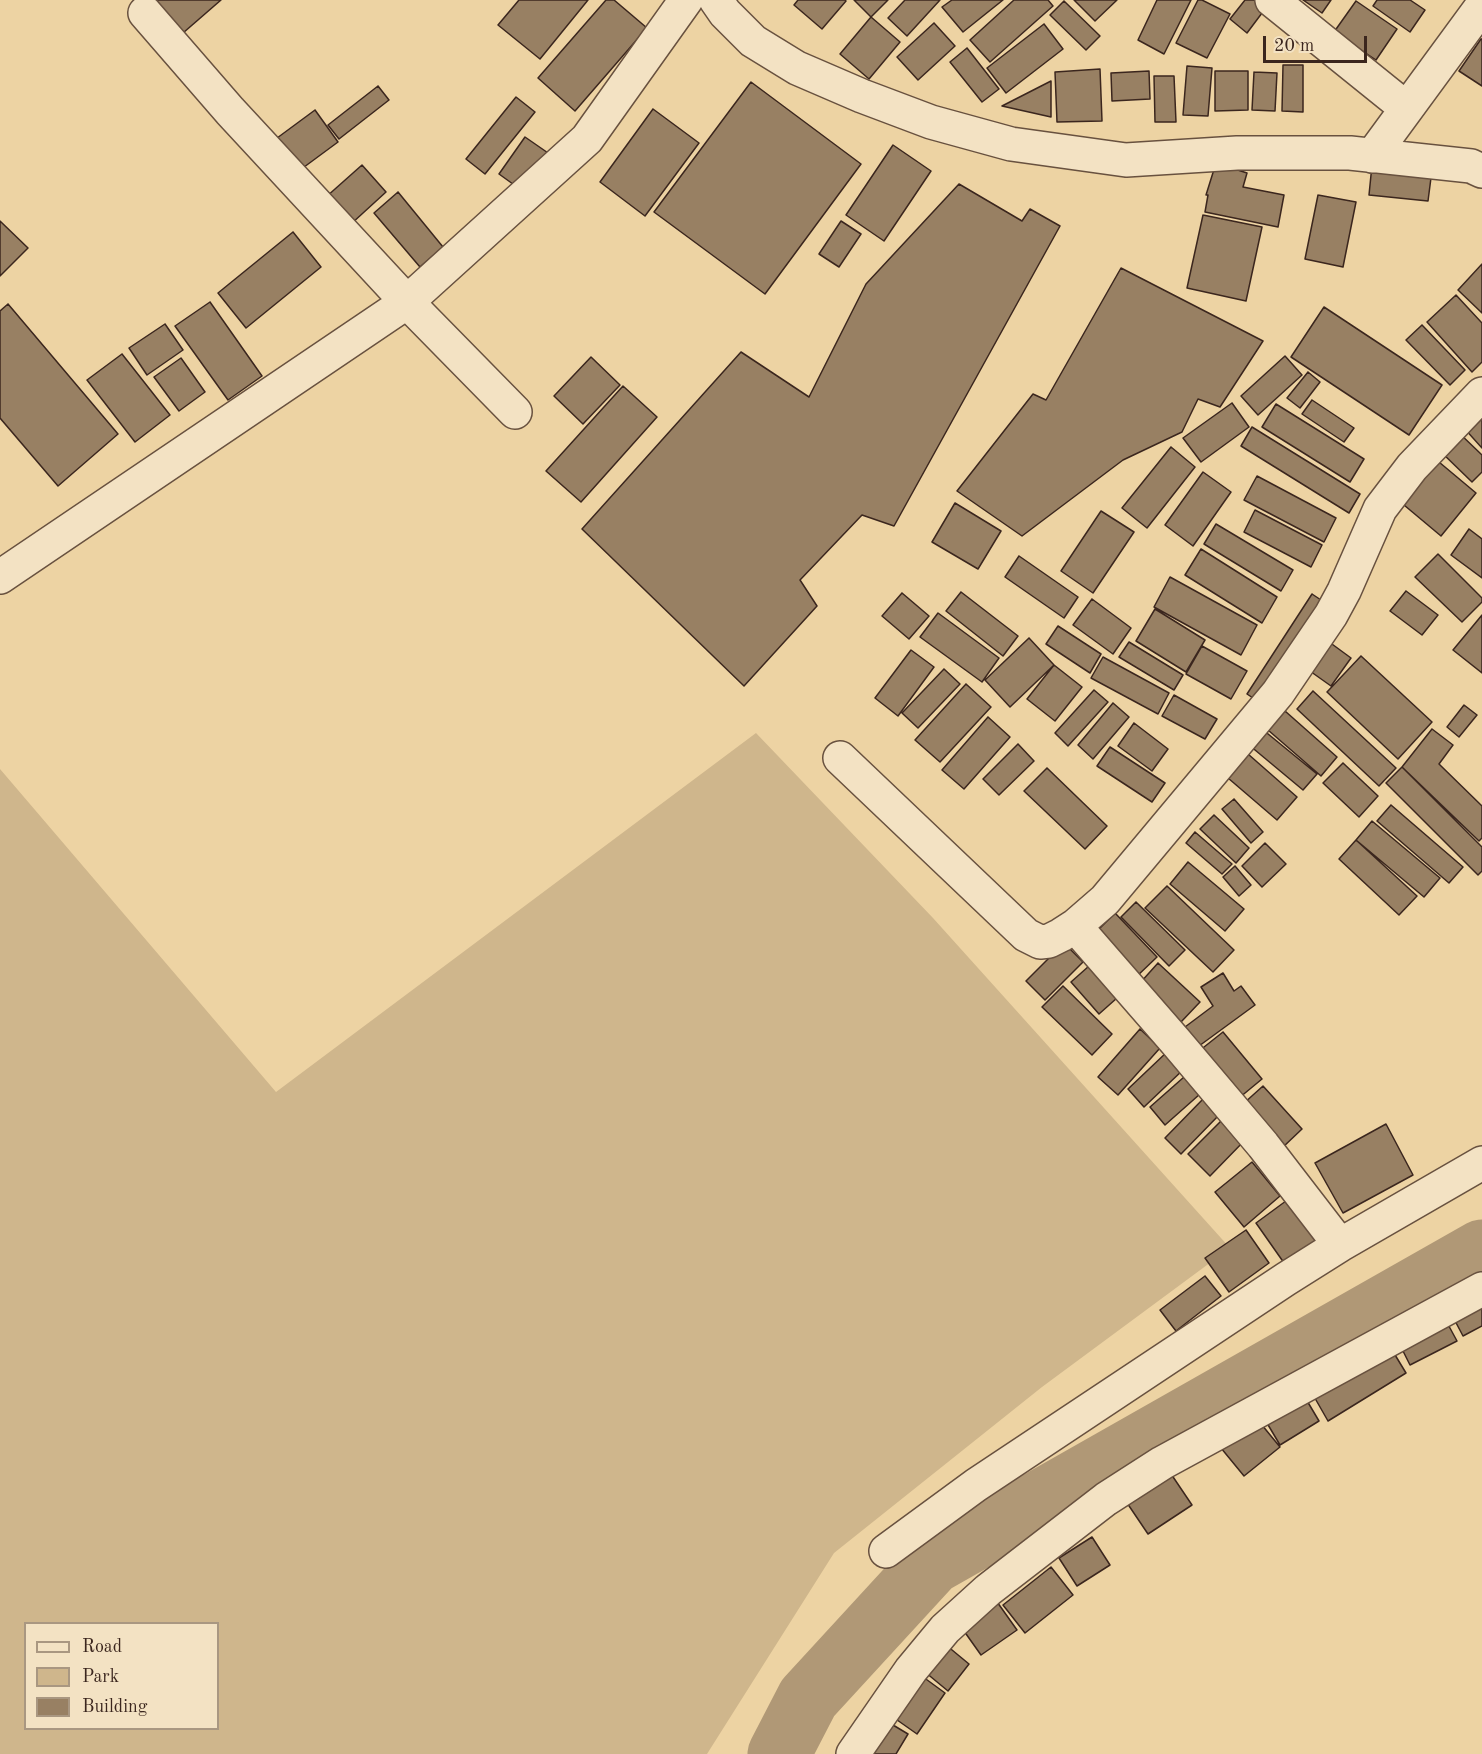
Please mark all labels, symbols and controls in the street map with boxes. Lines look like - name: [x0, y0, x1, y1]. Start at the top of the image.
- scale bar: [1266, 24, 1370, 62]
- text: 20 m: [1274, 37, 1314, 55]
- legend: [24, 1622, 219, 1730]
- text: Road: [82, 1638, 122, 1656]
- text: Park: [82, 1668, 119, 1686]
- text: Building: [82, 1698, 147, 1716]

